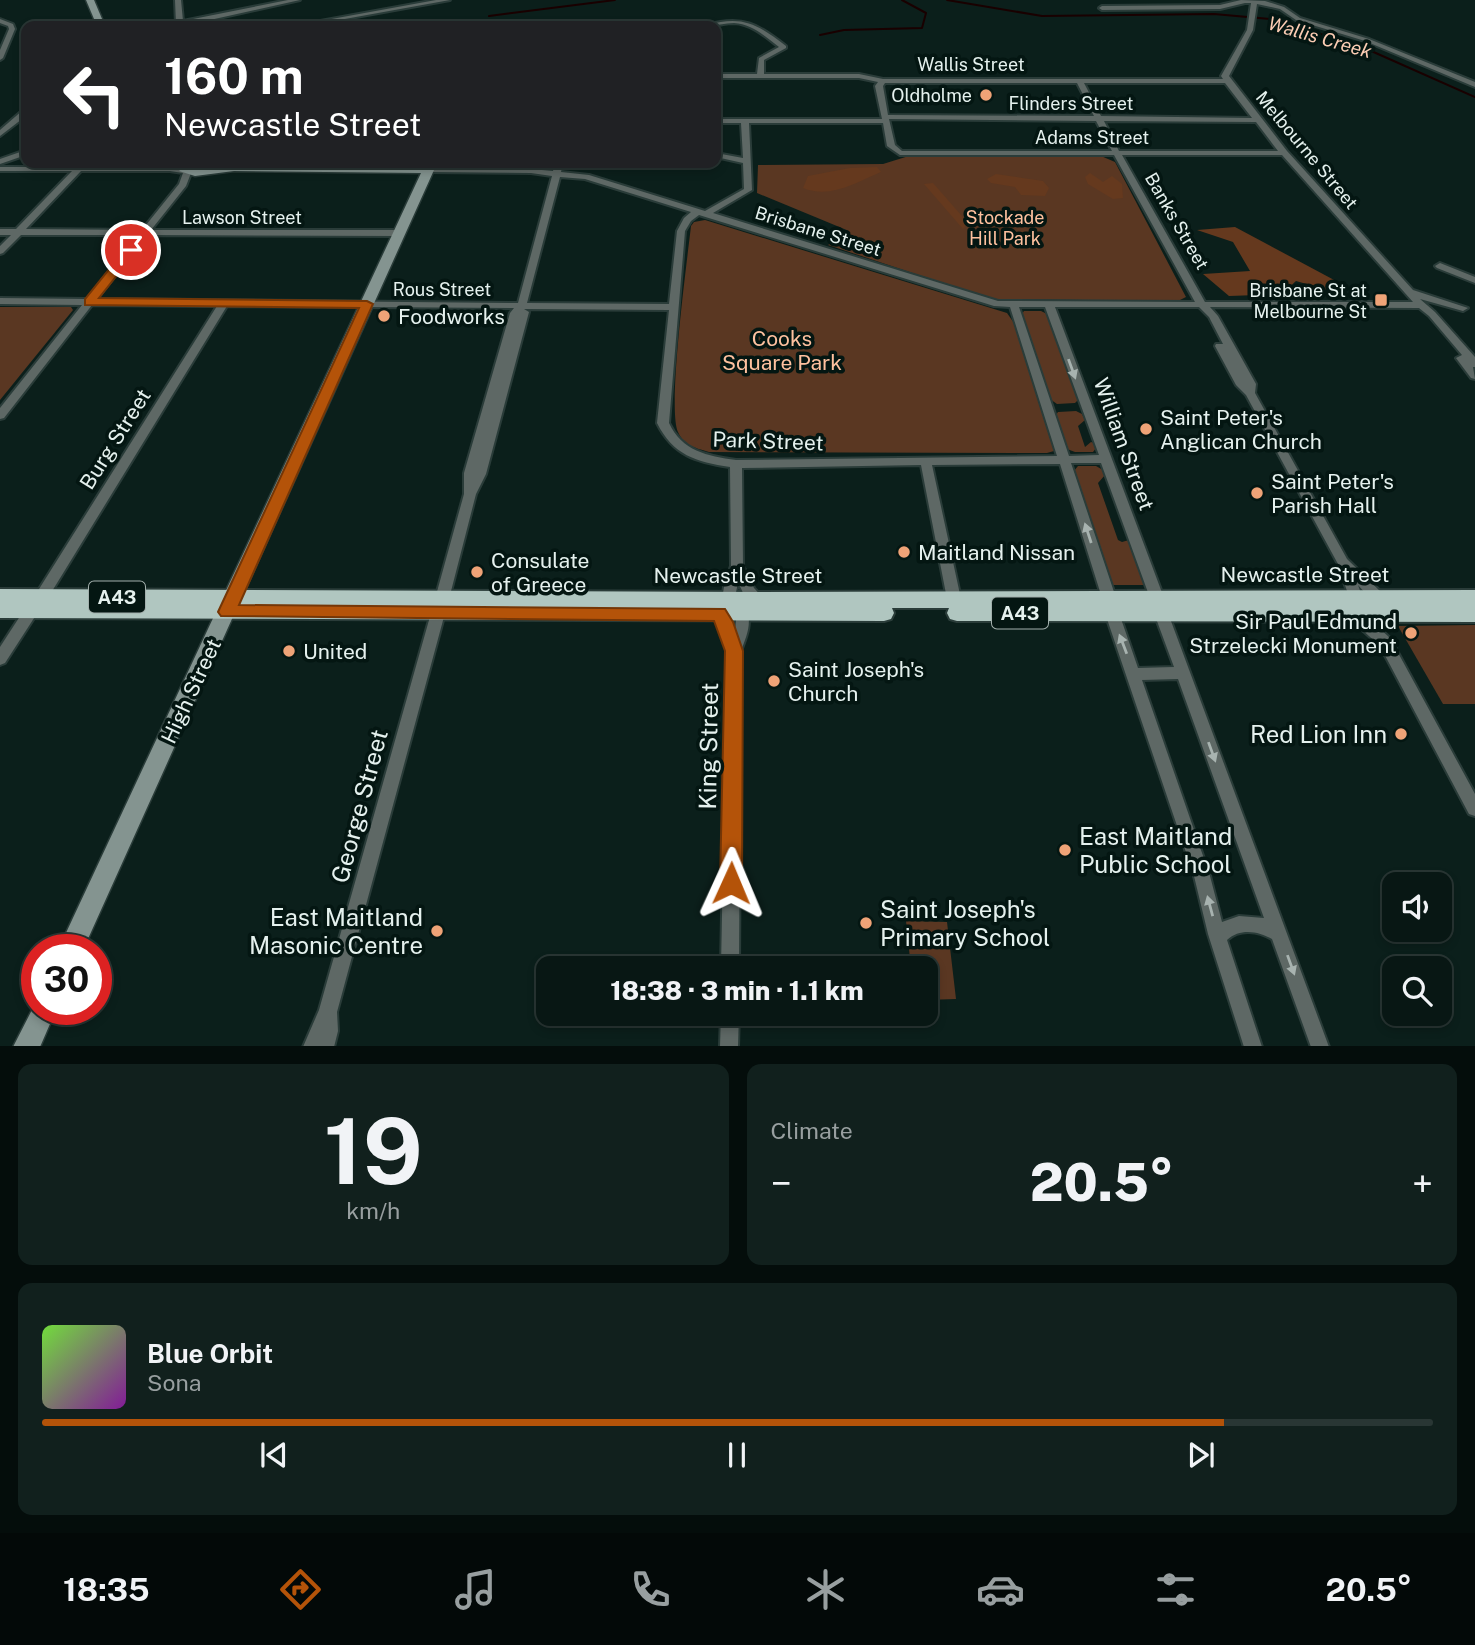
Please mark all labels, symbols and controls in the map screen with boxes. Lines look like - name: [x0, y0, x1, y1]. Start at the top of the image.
- water label: Wallis Creek: [1266, 12, 1375, 62]
- text: 160 m: [164, 47, 304, 105]
- icon: left: [49, 49, 140, 140]
- street label: Wallis Street: [917, 54, 1025, 75]
- place label: Oldholme: [891, 85, 972, 106]
- marker: Oldholme: [978, 87, 994, 103]
- street label: Melbourne Street: [1252, 87, 1362, 213]
- street label: Flinders Street: [1009, 93, 1133, 114]
- text: Newcastle Street: [164, 106, 422, 143]
- street label: Adams Street: [1035, 127, 1149, 148]
- street label: Banks Street: [1141, 169, 1213, 273]
- street label: Brisbane Street: [752, 202, 884, 260]
- street label: Lawson Street: [182, 207, 302, 228]
- park label: Stockade Hill Park: [965, 207, 1045, 249]
- pin: [101, 220, 161, 280]
- icon: arrive: [112, 231, 150, 269]
- street label: Rous Street: [393, 279, 491, 300]
- place label: Brisbane St at Melbourne St: [1249, 280, 1367, 322]
- marker: Brisbane St at Melbourne St: [1373, 292, 1389, 308]
- place label: Foodworks: [398, 304, 505, 329]
- marker: Foodworks: [376, 308, 392, 324]
- park label: Cooks Square Park: [722, 326, 842, 375]
- one-way arrow: [1067, 359, 1078, 380]
- street label: William Street: [1088, 374, 1160, 514]
- street label: Burg Street: [74, 384, 156, 494]
- place label: Saint Peter's Anglican Church: [1160, 405, 1322, 454]
- marker: Saint Peter's Anglican Church: [1138, 421, 1154, 437]
- street label: Park Street: [712, 427, 824, 455]
- place label: Saint Peter's Parish Hall: [1271, 469, 1394, 518]
- marker: Saint Peter's Parish Hall: [1249, 485, 1265, 501]
- one-way arrow: [1082, 523, 1093, 544]
- place label: Maitland Nissan: [918, 540, 1075, 565]
- marker: Maitland Nissan: [896, 544, 912, 560]
- place label: Consulate of Greece: [491, 548, 589, 597]
- street label: Newcastle Street: [1221, 562, 1389, 587]
- street label: Newcastle Street: [654, 563, 822, 588]
- marker: Consulate of Greece: [469, 564, 485, 580]
- road number: A43: [89, 582, 145, 612]
- road number: A43: [992, 598, 1048, 628]
- place label: Sir Paul Edmund Strzelecki Monument: [1189, 609, 1397, 658]
- marker: Sir Paul Edmund Strzelecki Monument: [1403, 625, 1419, 641]
- one-way arrow: [1118, 633, 1129, 654]
- street label: High Street: [156, 635, 226, 747]
- place label: United: [303, 639, 367, 664]
- marker: United: [281, 643, 297, 659]
- place label: Saint Joseph's Church: [788, 657, 924, 706]
- marker: Saint Joseph's Church: [766, 673, 782, 689]
- street label: King Street: [693, 682, 723, 810]
- place label: Red Lion Inn: [1250, 720, 1387, 748]
- street label: George Street: [325, 726, 393, 886]
- marker: Red Lion Inn: [1393, 726, 1409, 742]
- one-way arrow: [1207, 741, 1218, 762]
- place label: East Maitland Public School: [1079, 822, 1232, 878]
- marker: East Maitland Public School: [1057, 842, 1073, 858]
- position arrow: [694, 846, 768, 920]
- map controls: [1382, 872, 1452, 1026]
- button: sound: [1382, 872, 1452, 942]
- place label: Saint Joseph's Primary School: [880, 895, 1050, 951]
- one-way arrow: [1204, 895, 1215, 917]
- place label: East Maitland Masonic Centre: [249, 903, 423, 959]
- marker: Saint Joseph's Primary School: [858, 915, 874, 931]
- marker: East Maitland Masonic Centre: [429, 923, 445, 939]
- speed limit sign: 30: [21, 934, 112, 1025]
- one-way arrow: [1286, 955, 1297, 976]
- button: search: [1382, 956, 1452, 1026]
- text: 18:38 · 3 min · 1.1 km: [610, 975, 864, 1006]
- text: 19: [324, 1098, 423, 1204]
- text: Climate: [771, 1117, 853, 1144]
- text: 20.5°: [1030, 1152, 1174, 1213]
- text: −: [771, 1161, 792, 1206]
- text: +: [1412, 1161, 1433, 1206]
- text: km/h: [346, 1197, 400, 1224]
- text: Blue Orbit: [147, 1338, 273, 1369]
- text: Sona: [147, 1369, 201, 1396]
- icon: previous: [255, 1436, 293, 1474]
- icon: pause: [718, 1436, 756, 1474]
- icon: next: [1182, 1436, 1220, 1474]
- icon: directions: [276, 1565, 325, 1614]
- icon: music: [451, 1565, 500, 1614]
- icon: phone: [626, 1565, 675, 1614]
- icon: climate: [801, 1565, 850, 1614]
- icon: car: [976, 1565, 1025, 1614]
- icon: filters: [1151, 1565, 1200, 1614]
- text: 18:35: [63, 1571, 150, 1608]
- text: 20.5°: [1326, 1571, 1412, 1608]

